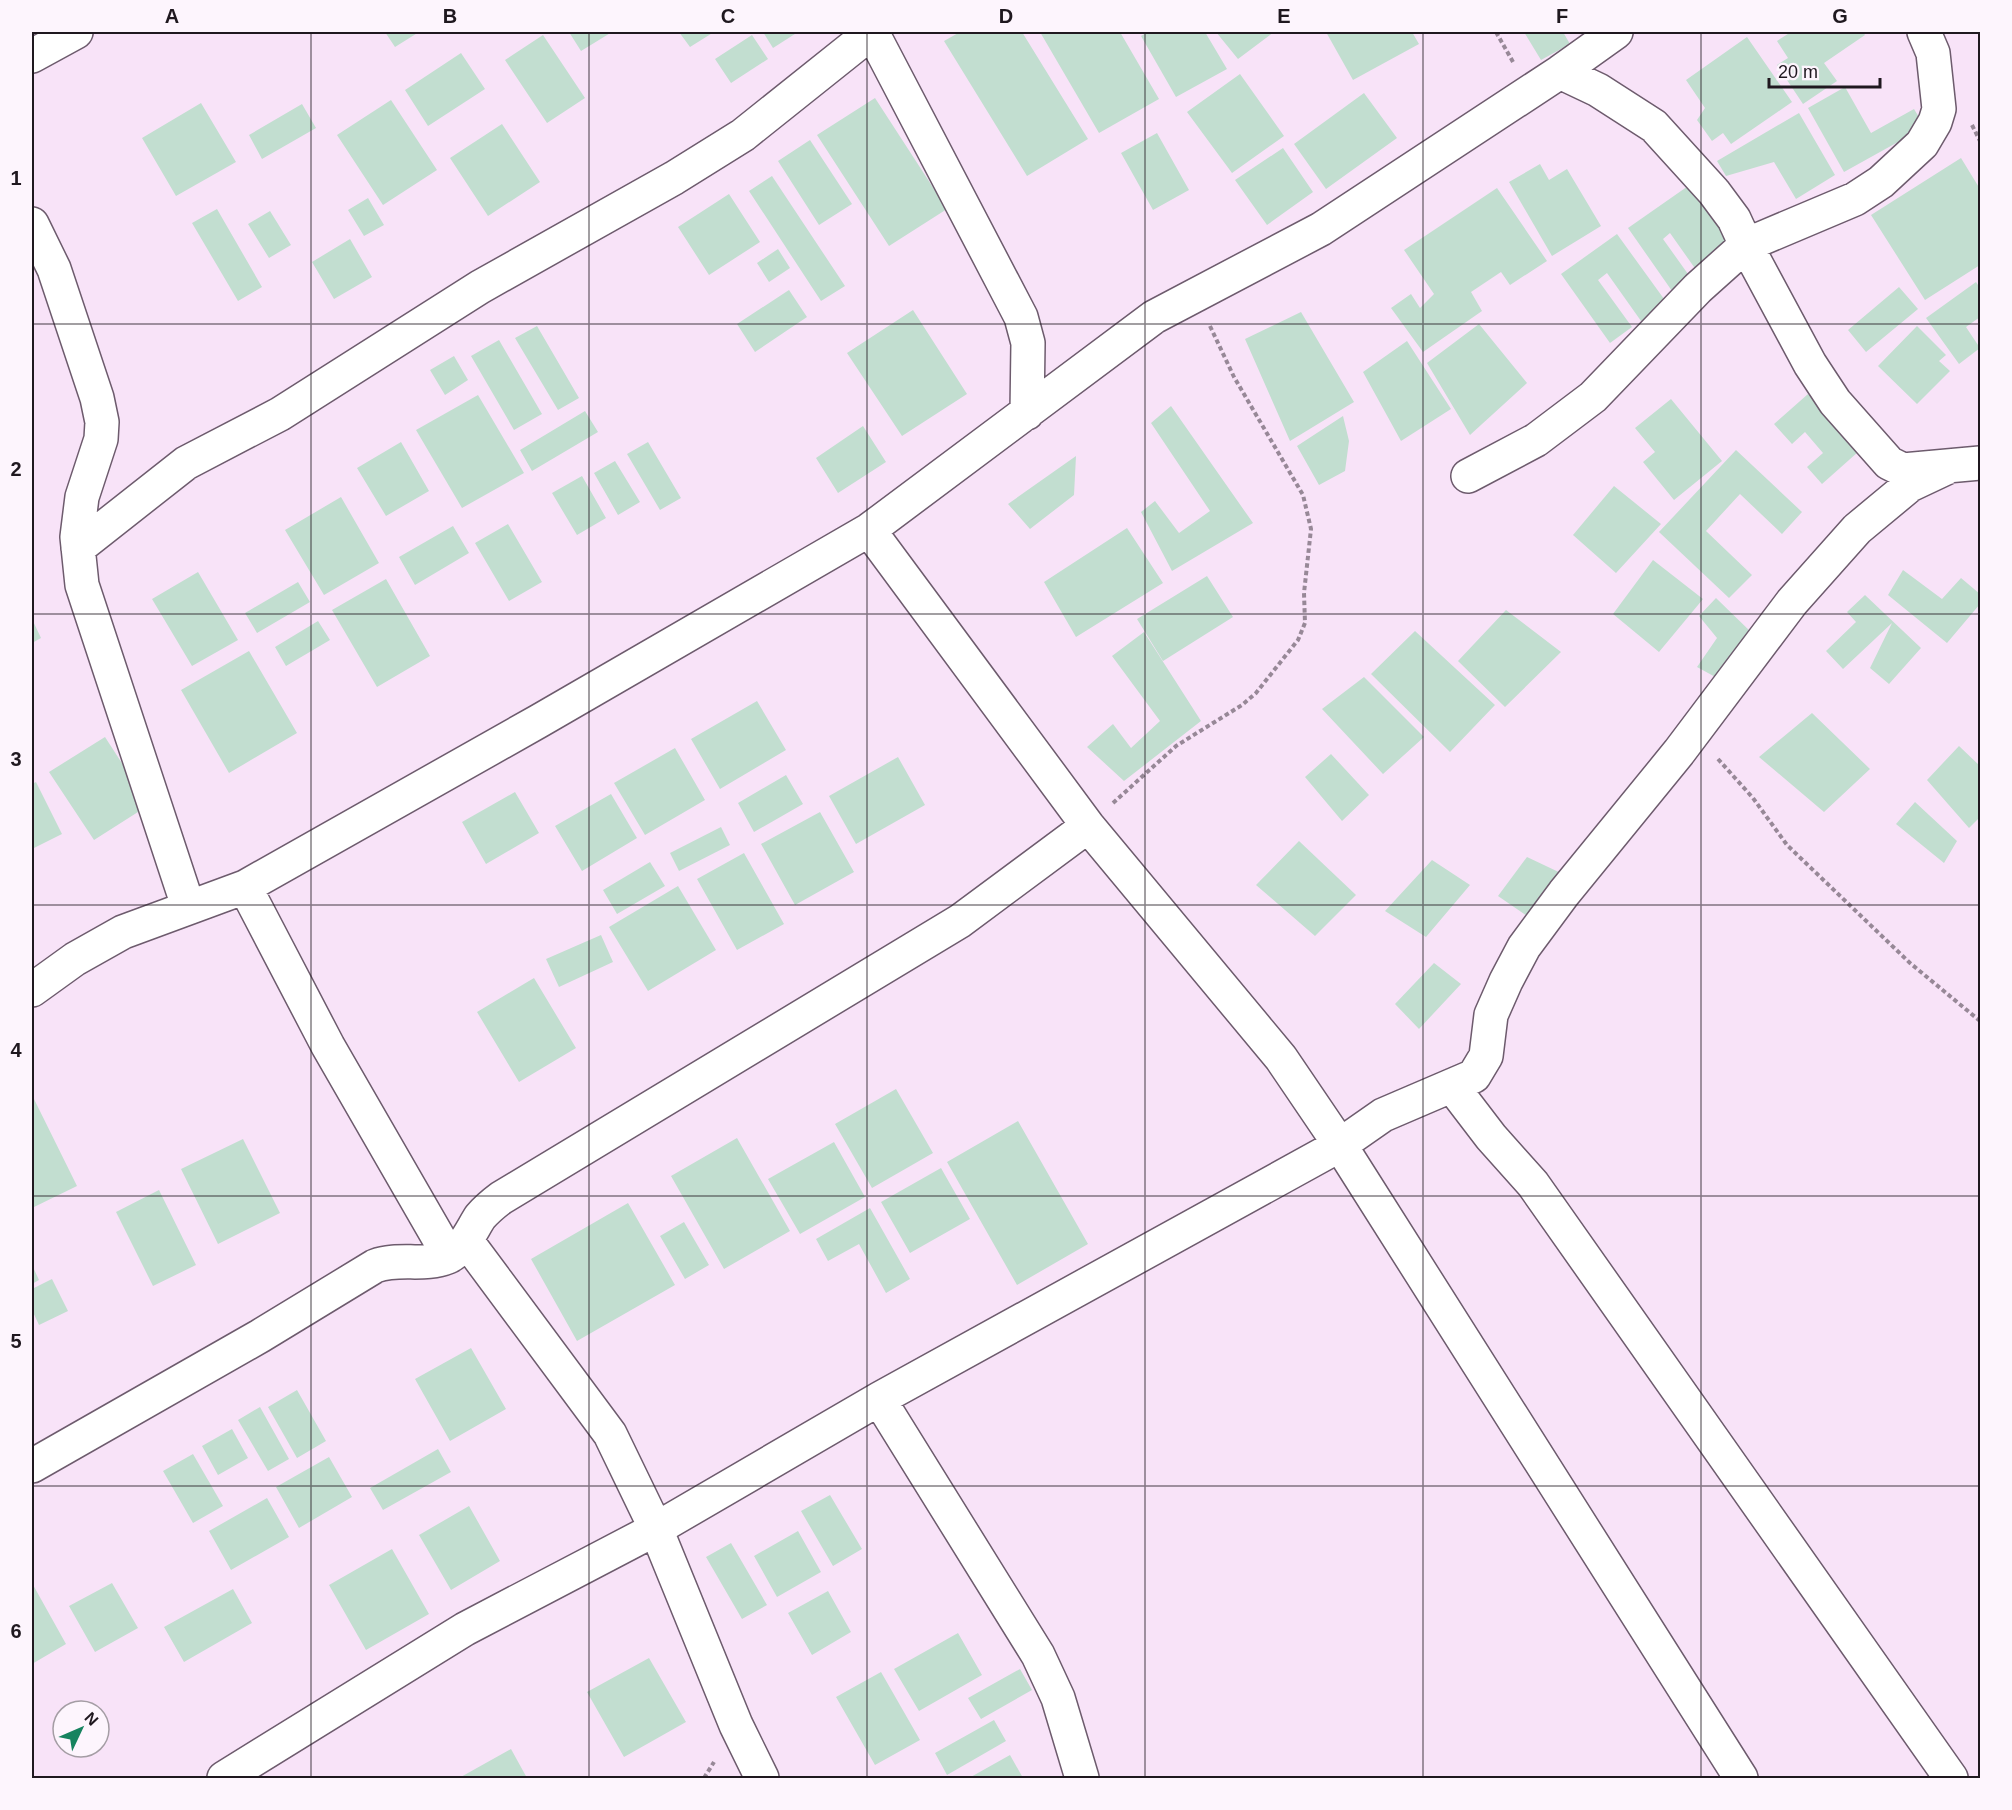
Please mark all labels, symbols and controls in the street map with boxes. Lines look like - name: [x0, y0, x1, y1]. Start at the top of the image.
- text: A: [165, 5, 179, 27]
- text: B: [443, 5, 457, 27]
- text: C: [721, 5, 735, 27]
- text: D: [999, 5, 1013, 27]
- text: E: [1277, 5, 1291, 27]
- text: F: [1556, 5, 1568, 27]
- text: G: [1832, 5, 1848, 27]
- scale bar: [1769, 51, 1880, 89]
- text: 20 m: [1778, 62, 1818, 82]
- text: 1: [10, 167, 22, 189]
- text: 2: [10, 458, 22, 480]
- text: 3: [10, 748, 22, 770]
- text: 4: [10, 1039, 22, 1061]
- text: 5: [10, 1330, 22, 1352]
- text: 6: [10, 1620, 22, 1642]
- north arrow: [51, 1699, 111, 1759]
- text: N: [81, 1709, 102, 1729]

